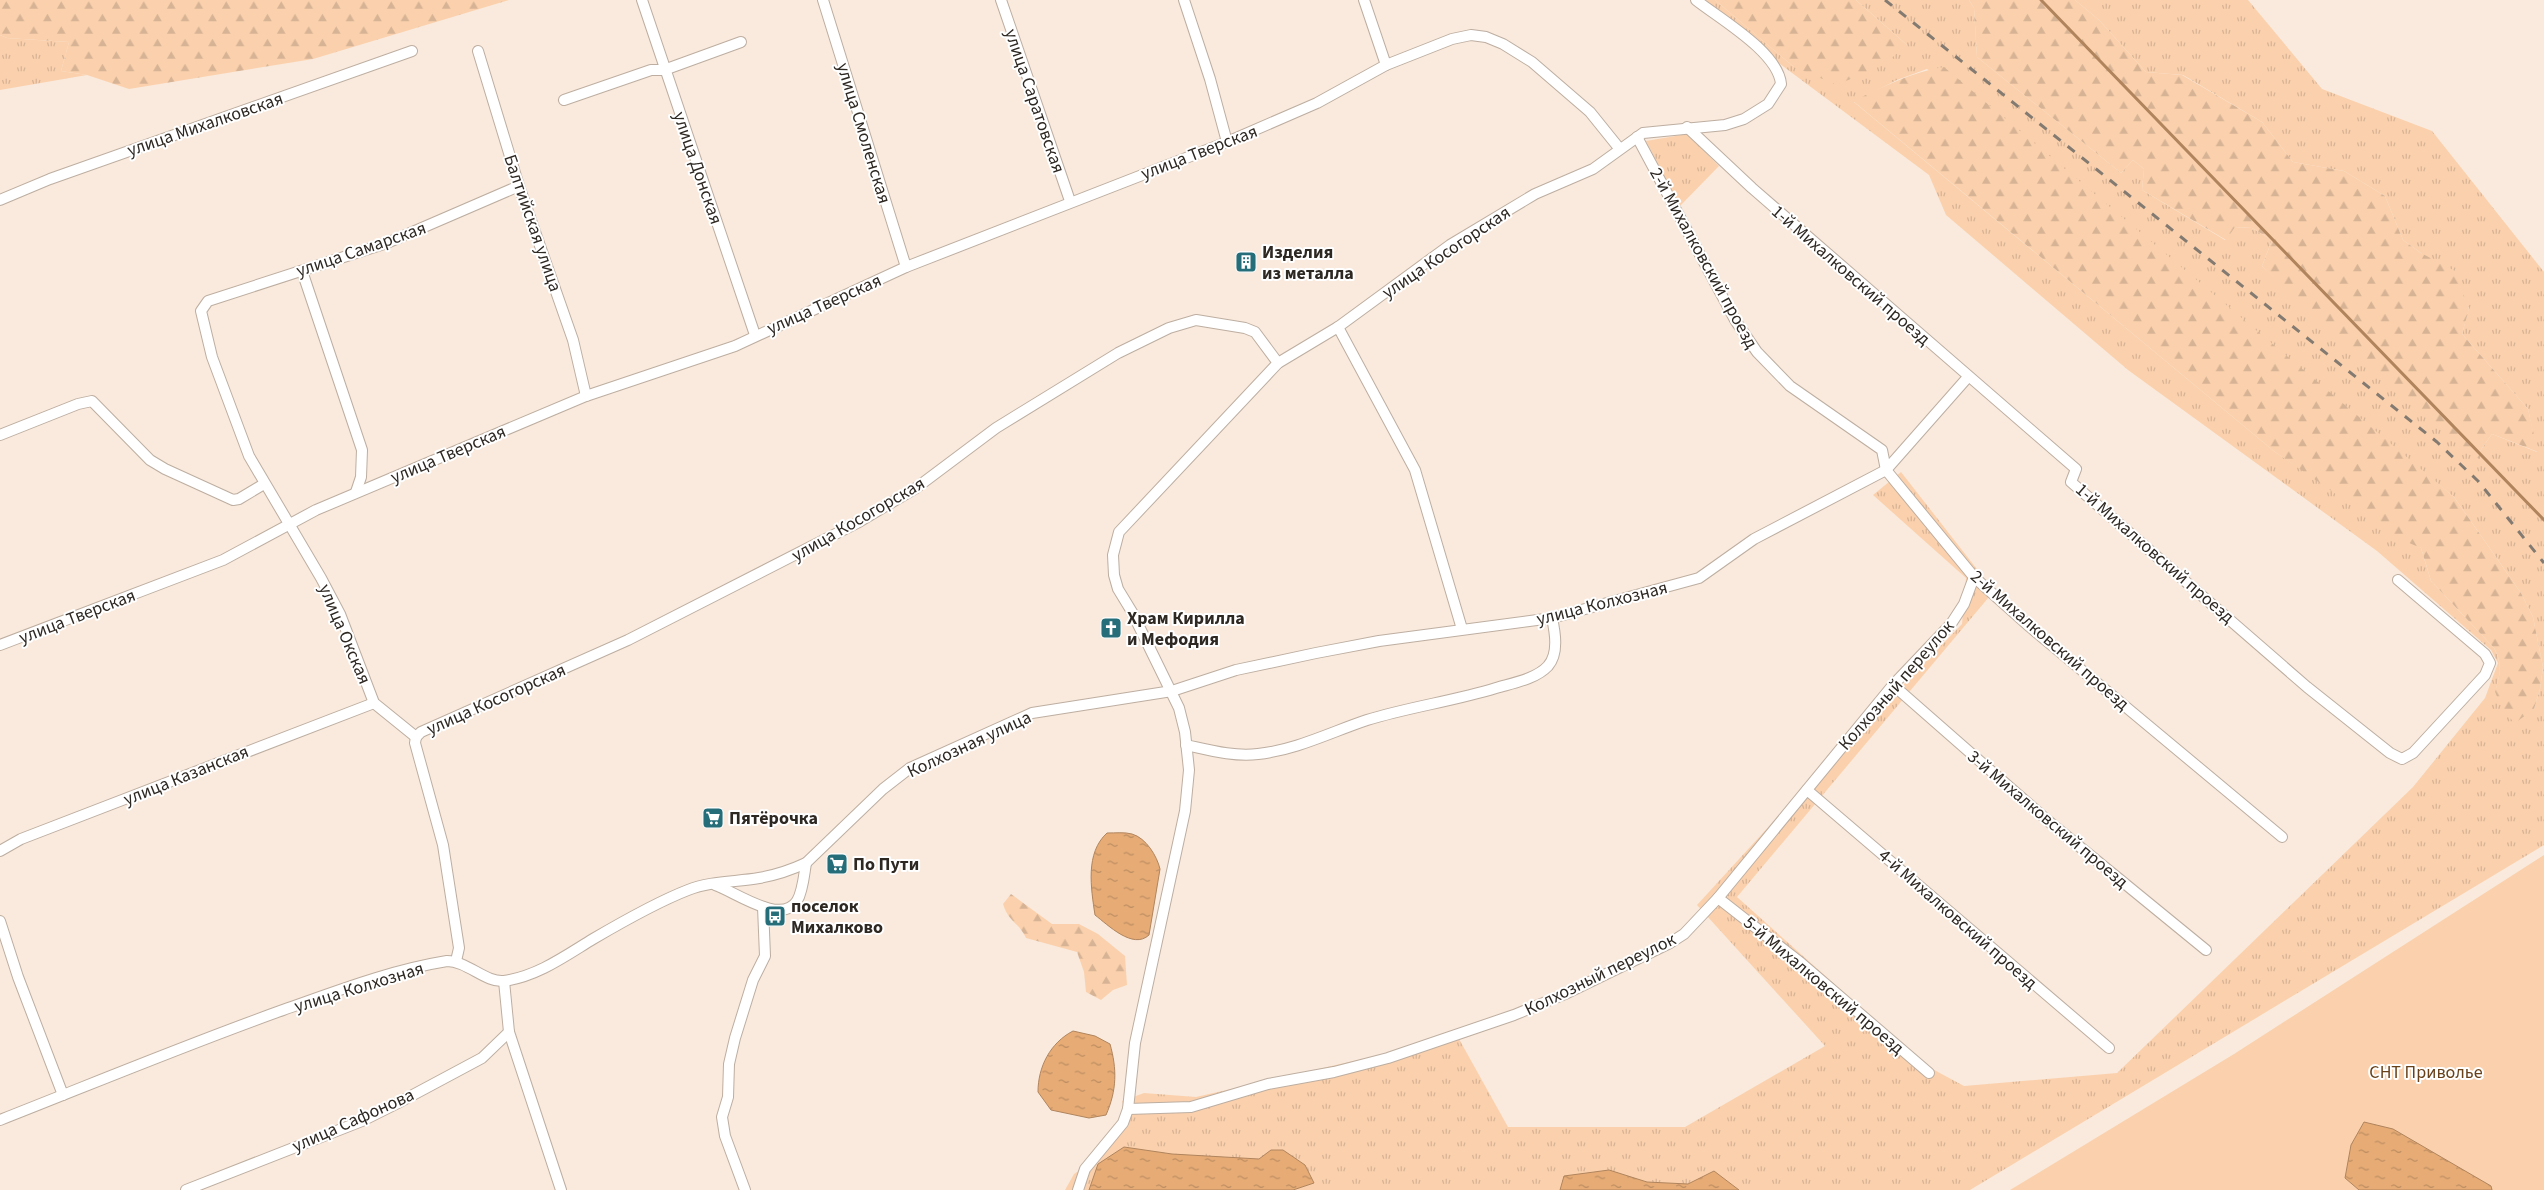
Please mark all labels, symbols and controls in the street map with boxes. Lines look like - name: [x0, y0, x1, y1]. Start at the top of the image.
- street label: улица Саратовская: [998, 26, 1071, 177]
- street label: улица Смоленская: [830, 60, 897, 207]
- street label: улица Михалковская: [124, 86, 286, 163]
- street label: улица Донская: [667, 109, 728, 228]
- street label: улица Тверская: [1137, 119, 1261, 186]
- street label: Балтийская улица: [497, 151, 568, 295]
- street label: 2-й Михалковский проезд: [1643, 163, 1764, 353]
- street label: 1-й Михалковский проезд: [1766, 199, 1936, 352]
- street label: улица Косогорская: [1377, 200, 1515, 305]
- street label: улица Самарская: [293, 216, 429, 283]
- place label: Изделия из металла: [1262, 240, 1354, 286]
- building icon: Изделия из металла: [1234, 250, 1258, 274]
- street label: улица Тверская: [763, 268, 885, 341]
- street label: улица Тверская: [387, 419, 510, 490]
- street label: улица Косогорская: [787, 471, 929, 568]
- street label: 1-й Михалковский проезд: [2070, 477, 2240, 630]
- street label: 2-й Михалковский проезд: [1965, 564, 2135, 717]
- street label: улица Колхозная: [1534, 575, 1670, 632]
- street label: улица Окская: [312, 580, 377, 688]
- street label: улица Тверская: [15, 583, 139, 650]
- place label: Храм Кирилла и Мефодия: [1127, 606, 1245, 652]
- street label: Колхозный переулок: [1833, 615, 1960, 756]
- church icon: Храм Кирилла и Мефодия: [1099, 616, 1123, 640]
- street label: улица Косогорская: [423, 658, 570, 741]
- street label: Колхозная улица: [903, 705, 1035, 784]
- street label: улица Казанская: [120, 739, 253, 812]
- street label: 3-й Михалковский проезд: [1962, 745, 2134, 894]
- supermarket icon: Пятёрочка: [701, 806, 725, 830]
- place label: Пятёрочка: [729, 806, 818, 831]
- street label: 4-й Михалковский проезд: [1873, 843, 2043, 996]
- supermarket icon: По Пути: [825, 852, 849, 876]
- place label: По Пути: [853, 852, 919, 877]
- place label: поселок Михалково: [791, 894, 883, 940]
- bus stop icon: поселок Михалково: [763, 904, 787, 928]
- street label: 5-й Михалковский проезд: [1738, 911, 1910, 1060]
- street label: Колхозный переулок: [1520, 927, 1680, 1022]
- street label: улица Колхозная: [291, 956, 427, 1019]
- park label: СНТ Приволье: [2369, 1060, 2483, 1085]
- street label: улица Сафонова: [288, 1082, 418, 1159]

